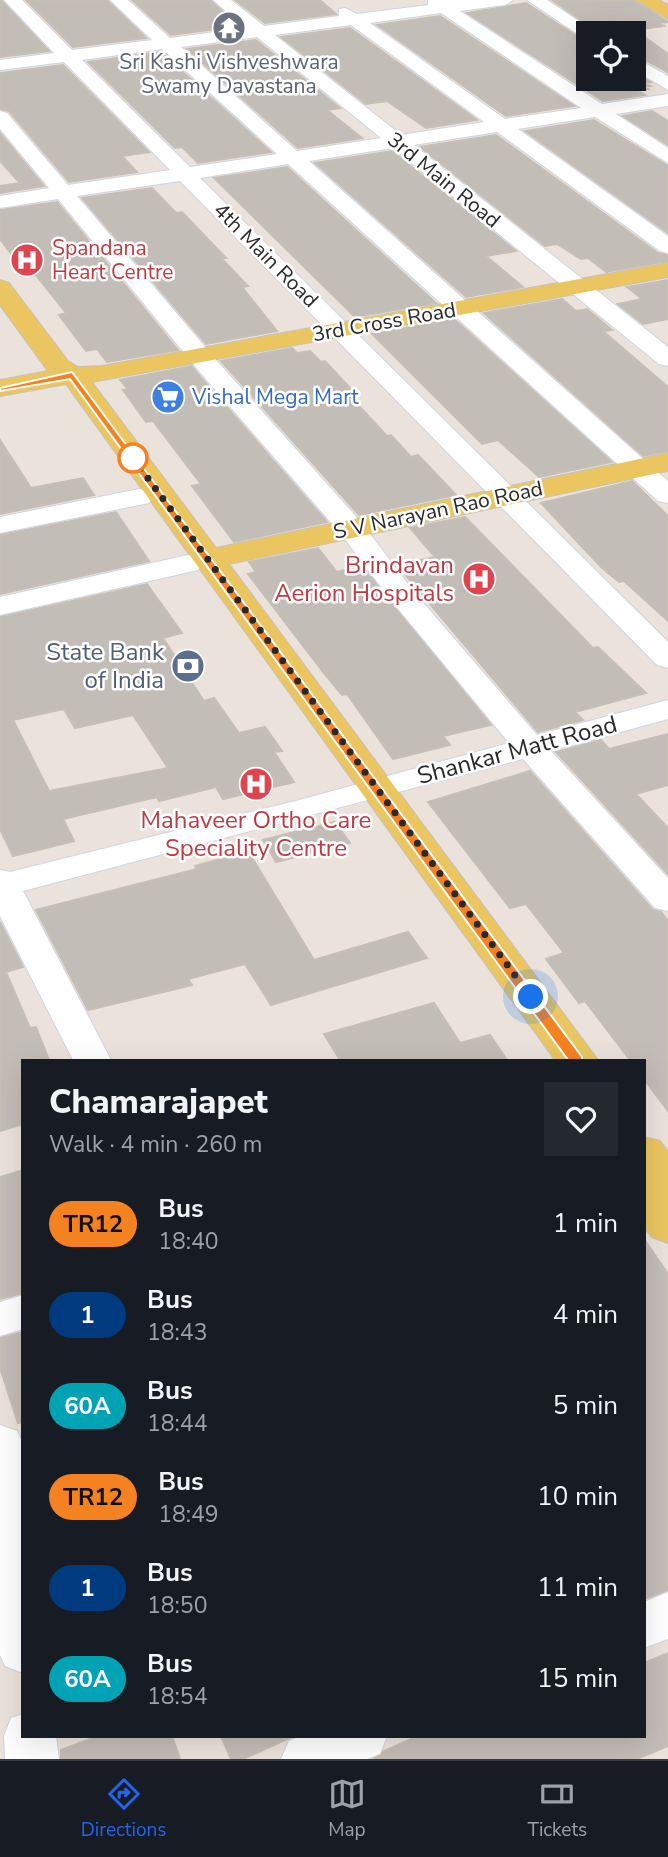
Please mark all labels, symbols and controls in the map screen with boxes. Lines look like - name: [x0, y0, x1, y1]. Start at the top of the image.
- temple icon: Sri Kashi Vishveshwara Swamy Davastana: [210, 9, 248, 47]
- map controls: [576, 21, 646, 91]
- button: locate: [576, 21, 646, 91]
- place label: Sri Kashi Vishveshwara Swamy Davastana: [119, 48, 339, 100]
- street label: 3rd Main Road: [382, 126, 506, 234]
- street label: 4th Main Road: [208, 197, 324, 313]
- place label: Spandana Heart Centre: [52, 234, 174, 286]
- hospital icon: Spandana Heart Centre: [8, 241, 46, 279]
- street label: 3rd Cross Road: [310, 296, 458, 348]
- supermarket icon: Vishal Mega Mart: [149, 378, 187, 416]
- place label: Vishal Mega Mart: [191, 383, 359, 411]
- unlabelled marker: [118, 443, 148, 473]
- street label: S V Narayan Rao Road: [331, 474, 545, 546]
- place label: Brindavan Aerion Hospitals: [274, 549, 454, 609]
- hospital icon: Brindavan Aerion Hospitals: [460, 560, 498, 598]
- place label: State Bank of India: [46, 636, 165, 696]
- bank icon: State Bank of India: [169, 647, 207, 685]
- street label: Shankar Matt Road: [413, 708, 621, 792]
- hospital icon: Mahaveer Ortho Care Speciality Centre: [237, 765, 275, 803]
- place label: Mahaveer Ortho Care Speciality Centre: [141, 804, 371, 864]
- your location: [513, 979, 548, 1014]
- text: Chamarajapet: [49, 1080, 268, 1125]
- button: heart: [544, 1082, 618, 1156]
- text: Walk · 4 min · 260 m: [49, 1129, 262, 1160]
- text: Bus: [158, 1191, 204, 1226]
- text: 1 min: [553, 1206, 618, 1241]
- text: TR12: [63, 1208, 123, 1240]
- text: 18:40: [158, 1226, 219, 1257]
- text: Bus: [147, 1282, 193, 1317]
- text: 4 min: [553, 1297, 618, 1332]
- text: 1: [80, 1299, 95, 1331]
- text: 18:43: [147, 1317, 207, 1348]
- text: Bus: [147, 1373, 193, 1408]
- text: 5 min: [553, 1388, 618, 1423]
- text: 60A: [64, 1390, 111, 1422]
- text: 18:44: [147, 1408, 207, 1439]
- text: Bus: [158, 1464, 204, 1499]
- text: 10 min: [537, 1479, 618, 1514]
- text: TR12: [63, 1481, 123, 1513]
- text: 18:49: [158, 1499, 219, 1530]
- text: Bus: [147, 1555, 193, 1590]
- text: 11 min: [537, 1570, 618, 1605]
- text: 1: [80, 1572, 95, 1604]
- text: 18:50: [147, 1590, 207, 1621]
- text: Bus: [147, 1646, 193, 1681]
- text: 15 min: [537, 1661, 618, 1696]
- text: 60A: [64, 1663, 111, 1695]
- text: 18:54: [147, 1681, 207, 1712]
- tab: Directions: [81, 1775, 166, 1843]
- tab: Map: [328, 1775, 366, 1843]
- tab: Tickets: [527, 1775, 587, 1843]

